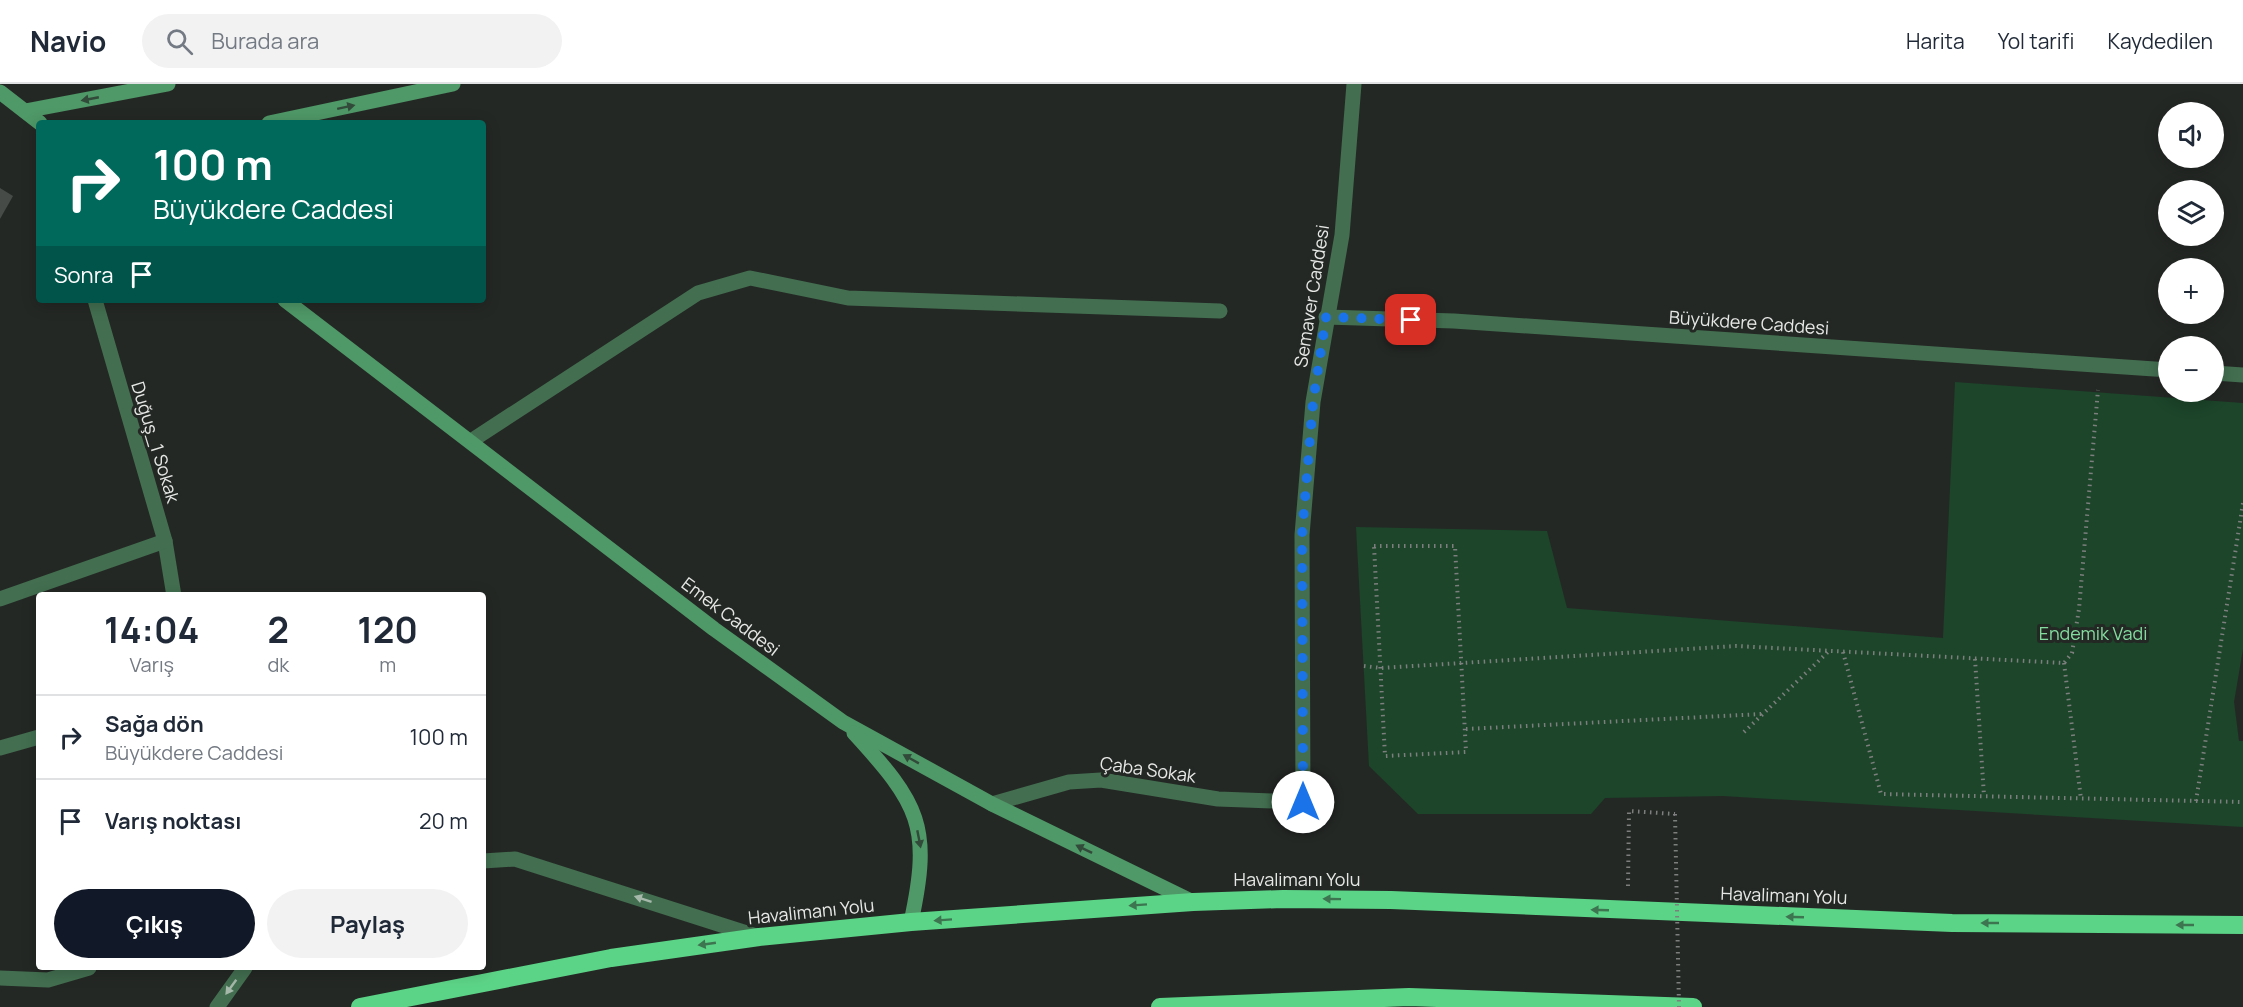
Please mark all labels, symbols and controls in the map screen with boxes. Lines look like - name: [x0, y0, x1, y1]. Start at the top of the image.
- search box: [142, 14, 562, 68]
- text: Navio: [30, 22, 106, 60]
- icon: search: [163, 25, 196, 58]
- text: Burada ara: [211, 26, 319, 56]
- text: Harita: [1906, 27, 1965, 55]
- text: Yol tarifi: [1998, 27, 2074, 55]
- text: Kaydedilen: [2107, 27, 2213, 55]
- one-way arrow: [80, 95, 99, 104]
- one-way arrow: [337, 102, 356, 111]
- map controls: [2158, 102, 2224, 402]
- button: sound: [2158, 102, 2224, 168]
- text: 100 m: [153, 135, 273, 193]
- icon: right: [54, 144, 132, 222]
- button: layers: [2158, 180, 2224, 246]
- text: Büyükdere Caddesi: [153, 190, 394, 227]
- street label: Semaver Caddesi: [1288, 223, 1334, 369]
- icon: arrive: [125, 258, 158, 291]
- button: +: [2158, 258, 2224, 324]
- text: Sonra: [54, 260, 113, 290]
- pin: [1385, 294, 1436, 345]
- icon: arrive: [1394, 303, 1427, 336]
- street label: Büyükdere Caddesi: [1668, 304, 1830, 340]
- button: −: [2158, 336, 2224, 402]
- street label: Duğuş_1 Sokak: [126, 378, 186, 507]
- street label: Emek Caddesi: [677, 571, 785, 661]
- text: 14:04: [104, 605, 200, 654]
- text: 2: [268, 605, 289, 654]
- text: 120: [357, 605, 418, 654]
- park label: Endemik Vadi: [2039, 621, 2147, 645]
- text: Varış: [129, 651, 174, 678]
- text: dk: [267, 651, 289, 678]
- text: m: [379, 651, 396, 678]
- text: Sağa dön: [105, 709, 204, 739]
- icon: right: [54, 721, 87, 754]
- text: 100 m: [410, 722, 468, 752]
- text: Büyükdere Caddesi: [105, 739, 284, 766]
- street label: Çaba Sokak: [1098, 750, 1199, 788]
- one-way arrow: [902, 755, 919, 765]
- position arrow: [1271, 770, 1335, 834]
- icon: arrive: [54, 805, 87, 838]
- text: Varış noktası: [105, 806, 241, 836]
- text: 20 m: [419, 806, 468, 836]
- one-way arrow: [915, 830, 924, 849]
- one-way arrow: [1075, 845, 1092, 854]
- street label: Havalimanı Yolu: [1234, 867, 1360, 891]
- street label: Havalimanı Yolu: [1720, 881, 1848, 909]
- button: Çıkış: [54, 889, 255, 958]
- button: Paylaş: [267, 889, 468, 958]
- street label: Havalimanı Yolu: [747, 892, 875, 930]
- one-way arrow: [634, 894, 652, 903]
- one-way arrow: [1323, 895, 1342, 904]
- one-way arrow: [1128, 901, 1147, 910]
- one-way arrow: [1590, 905, 1609, 915]
- one-way arrow: [1785, 912, 1804, 921]
- one-way arrow: [934, 915, 953, 925]
- one-way arrow: [1980, 919, 1999, 928]
- one-way arrow: [2175, 920, 2194, 930]
- one-way arrow: [698, 940, 717, 949]
- one-way arrow: [225, 979, 237, 995]

